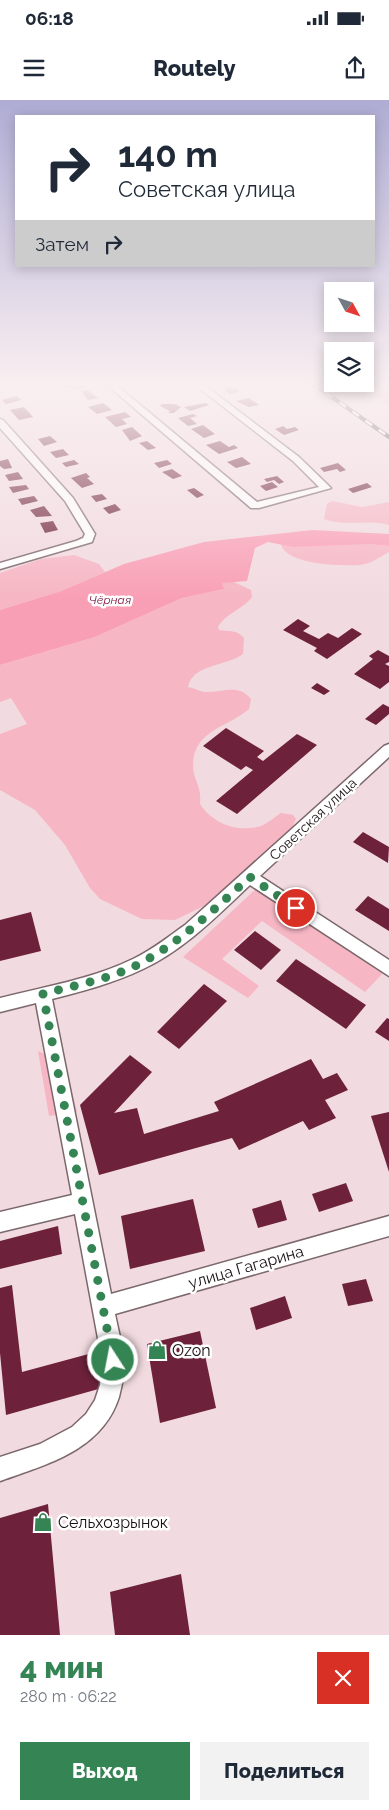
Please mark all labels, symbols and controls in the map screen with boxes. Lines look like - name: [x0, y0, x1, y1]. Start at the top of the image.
- text: 06:18: [25, 7, 74, 29]
- icon: menu: [20, 54, 48, 82]
- icon: share: [341, 54, 369, 82]
- text: Routely: [153, 55, 236, 81]
- text: 140 m: [118, 134, 218, 175]
- icon: right: [35, 135, 100, 200]
- text: Советская улица: [118, 176, 295, 202]
- icon: right: [99, 230, 127, 258]
- text: Затем: [35, 233, 89, 255]
- north arrow: [324, 282, 374, 332]
- map controls: [324, 282, 374, 392]
- button: layers: [324, 342, 374, 392]
- water label: Чёрная: [89, 593, 132, 607]
- street label: Советская улица: [266, 775, 360, 863]
- pin: [275, 887, 317, 929]
- icon: arrive: [282, 894, 310, 922]
- street label: улица Гагарина: [186, 1241, 306, 1293]
- position arrow: [86, 1333, 138, 1385]
- shop icon: Ozon: [146, 1339, 168, 1361]
- place label: Ozon: [172, 1341, 211, 1360]
- shop icon: Сельхозрынок: [32, 1511, 54, 1533]
- place label: Сельхозрынок: [58, 1513, 168, 1532]
- text: 4 мин: [20, 1650, 104, 1685]
- button: close: [317, 1652, 369, 1704]
- text: 280 m · 06:22: [20, 1687, 117, 1706]
- button: Выход: [20, 1742, 190, 1800]
- button: Поделиться: [200, 1742, 369, 1800]

